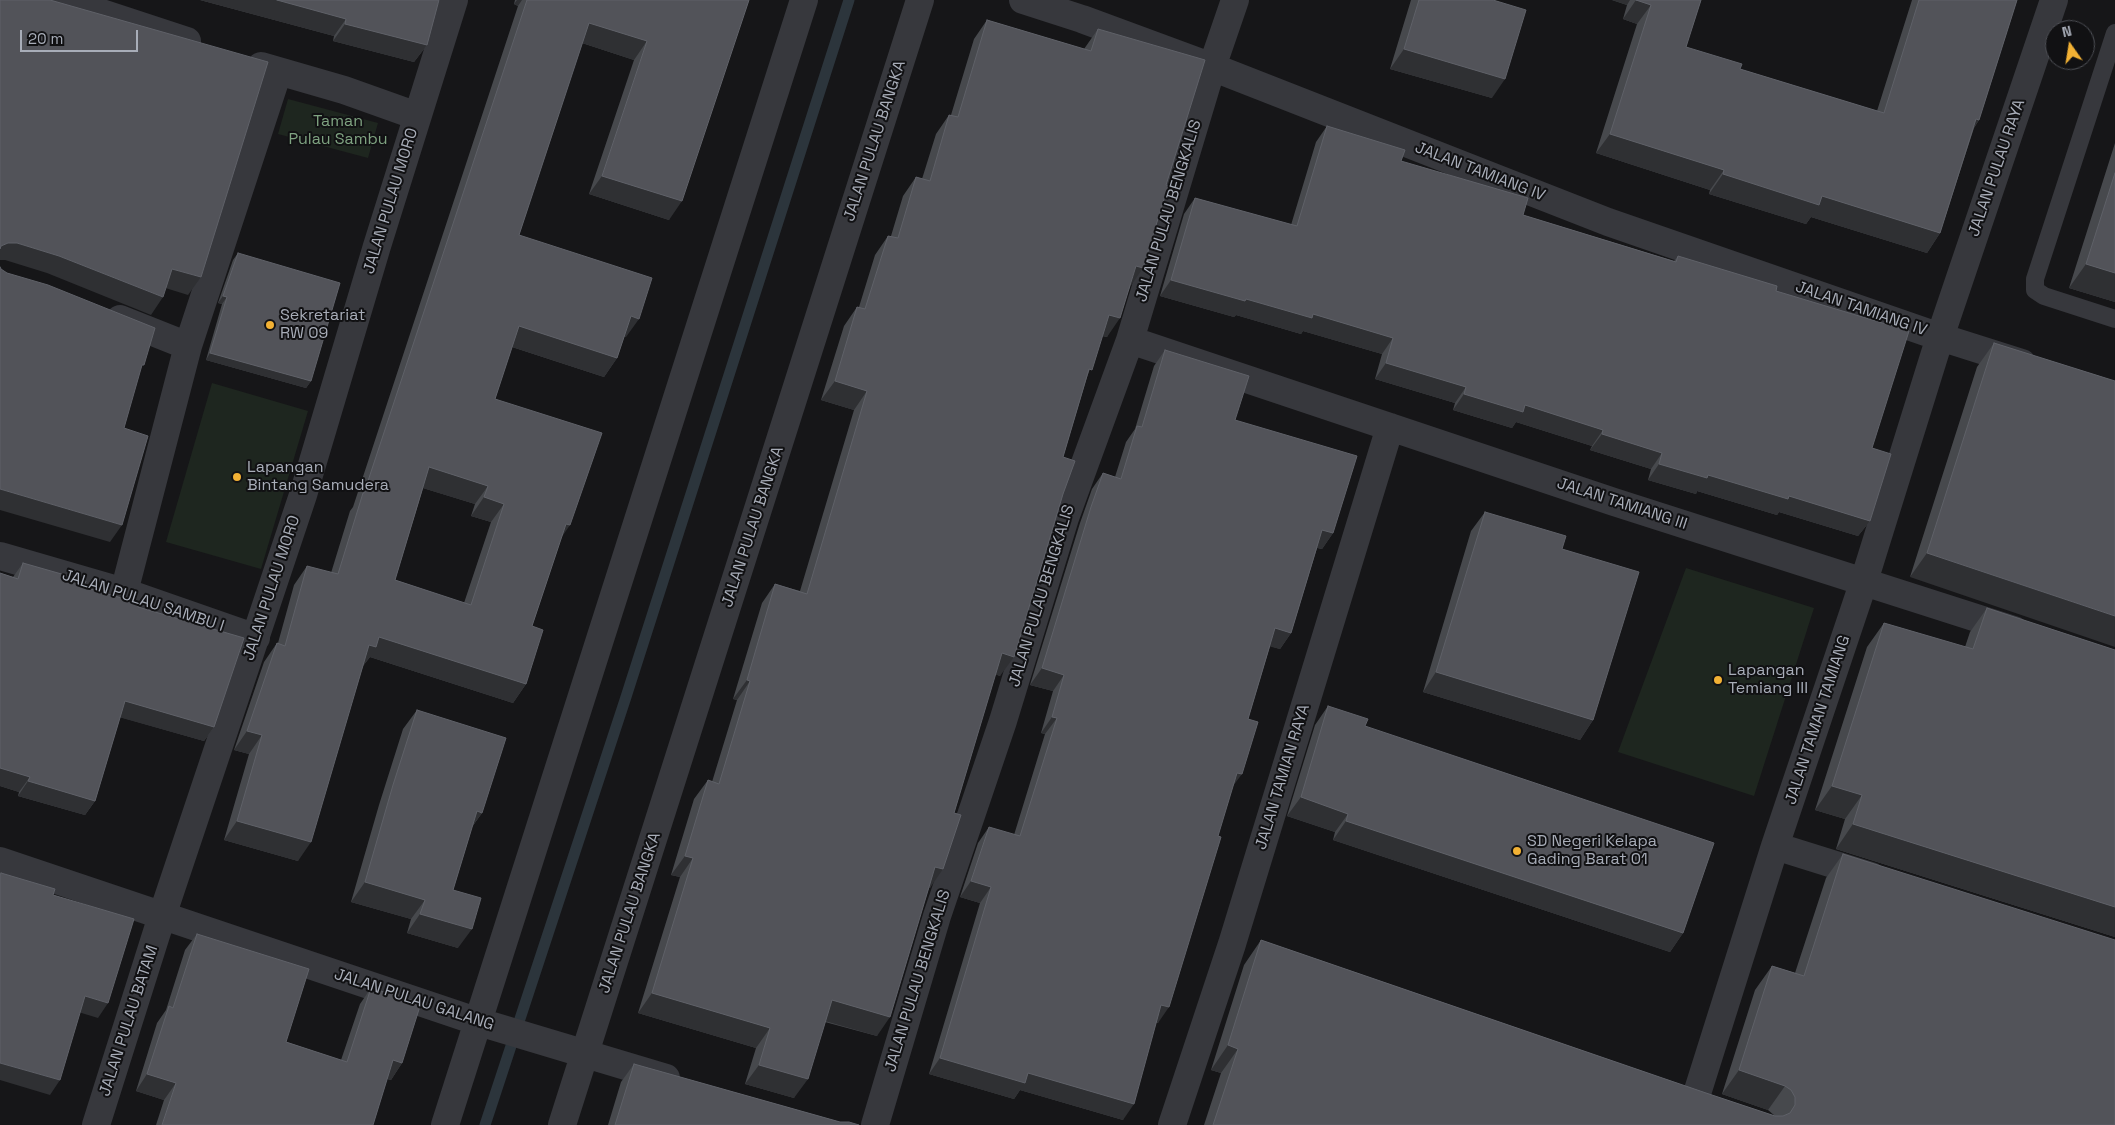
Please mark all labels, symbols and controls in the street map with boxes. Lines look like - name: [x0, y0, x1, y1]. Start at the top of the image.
- scale bar: [22, 20, 140, 52]
- north arrow: [2045, 20, 2095, 70]
- text: N: [2060, 22, 2073, 41]
- text: 20 m: [28, 29, 63, 48]
- street label: JALAN PULAU BANGKA: [840, 58, 910, 224]
- street label: JALAN PULAU RAYA: [1965, 97, 2029, 239]
- park label: Taman Pulau Sambu: [288, 112, 388, 150]
- street label: JALAN PULAU BENGKALIS: [1132, 118, 1206, 304]
- street label: JALAN PULAU MORO: [360, 126, 422, 276]
- street label: JALAN TAMIANG IV: [1412, 138, 1548, 206]
- street label: JALAN TAMIANG IV: [1793, 277, 1929, 341]
- place label: Sekretariat RW 09: [280, 306, 365, 344]
- marker: Sekretariat RW 09: [264, 319, 276, 331]
- street label: JALAN PULAU BANGKA: [718, 444, 788, 610]
- place label: Lapangan Bintang Samudera: [247, 458, 389, 496]
- marker: Lapangan Bintang Samudera: [231, 471, 243, 483]
- street label: JALAN TAMIANG III: [1554, 474, 1690, 534]
- street label: JALAN PULAU BENGKALIS: [1005, 503, 1079, 689]
- street label: JALAN PULAU MORO: [239, 513, 305, 663]
- street label: JALAN PULAU SAMBU I: [60, 566, 226, 636]
- street label: JALAN TAMAN TAMIANG: [1782, 633, 1854, 807]
- place label: Lapangan Temiang III: [1728, 661, 1808, 699]
- marker: Lapangan Temiang III: [1712, 674, 1724, 686]
- street label: JALAN TAMIAN RAYA: [1252, 702, 1314, 852]
- street label: JALAN PULAU BANGKA: [595, 830, 665, 996]
- place label: SD Negeri Kelapa Gading Barat 01: [1527, 832, 1657, 870]
- marker: SD Negeri Kelapa Gading Barat 01: [1511, 845, 1523, 857]
- street label: JALAN PULAU BENGKALIS: [881, 888, 955, 1074]
- street label: JALAN PULAU BATAM: [95, 943, 163, 1099]
- street label: JALAN PULAU GALANG: [332, 965, 496, 1035]

